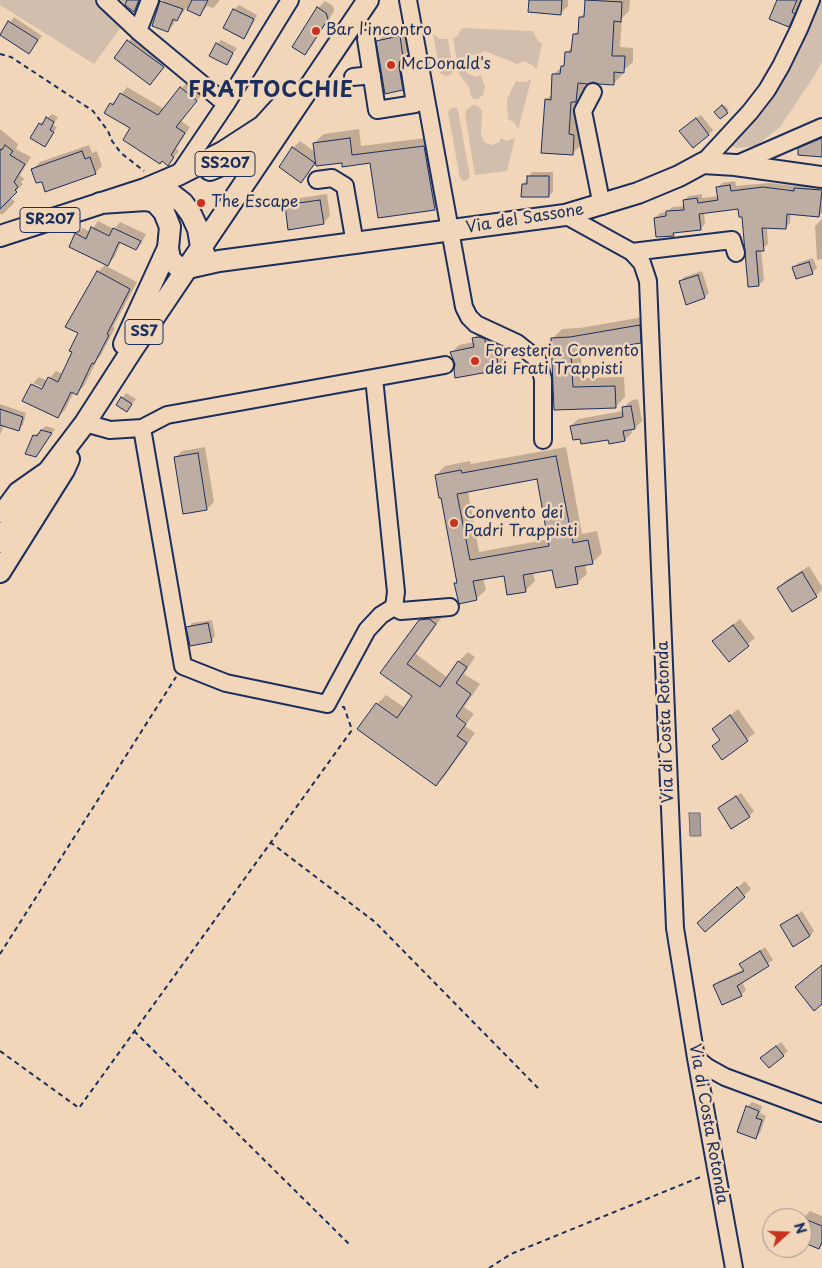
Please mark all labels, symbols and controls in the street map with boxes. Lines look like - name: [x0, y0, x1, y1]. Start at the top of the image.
- place label: Bar l'incontro: [326, 21, 432, 41]
- marker: Bar l'incontro: [310, 25, 322, 37]
- place label: McDonald's: [401, 55, 491, 75]
- marker: McDonald's: [385, 59, 397, 71]
- district label: FRATTOCCHIE: [189, 78, 353, 104]
- road number: SS207: [195, 152, 255, 176]
- place label: The Escape: [211, 193, 298, 213]
- marker: The Escape: [195, 197, 207, 209]
- street label: Via del Sassone: [465, 200, 585, 238]
- road number: SR207: [20, 208, 80, 232]
- road number: SS7: [125, 320, 163, 344]
- place label: Foresteria Convento dei Frati Trappisti: [485, 342, 639, 380]
- marker: Foresteria Convento dei Frati Trappisti: [469, 355, 481, 367]
- place label: Convento dei Padri Trappisti: [464, 504, 578, 542]
- marker: Convento dei Padri Trappisti: [448, 517, 460, 529]
- street label: Via di Costa Rotonda: [654, 640, 678, 804]
- street label: Via di Costa Rotonda: [684, 1042, 732, 1206]
- north arrow: [762, 1208, 812, 1258]
- text: N: [789, 1219, 812, 1237]

